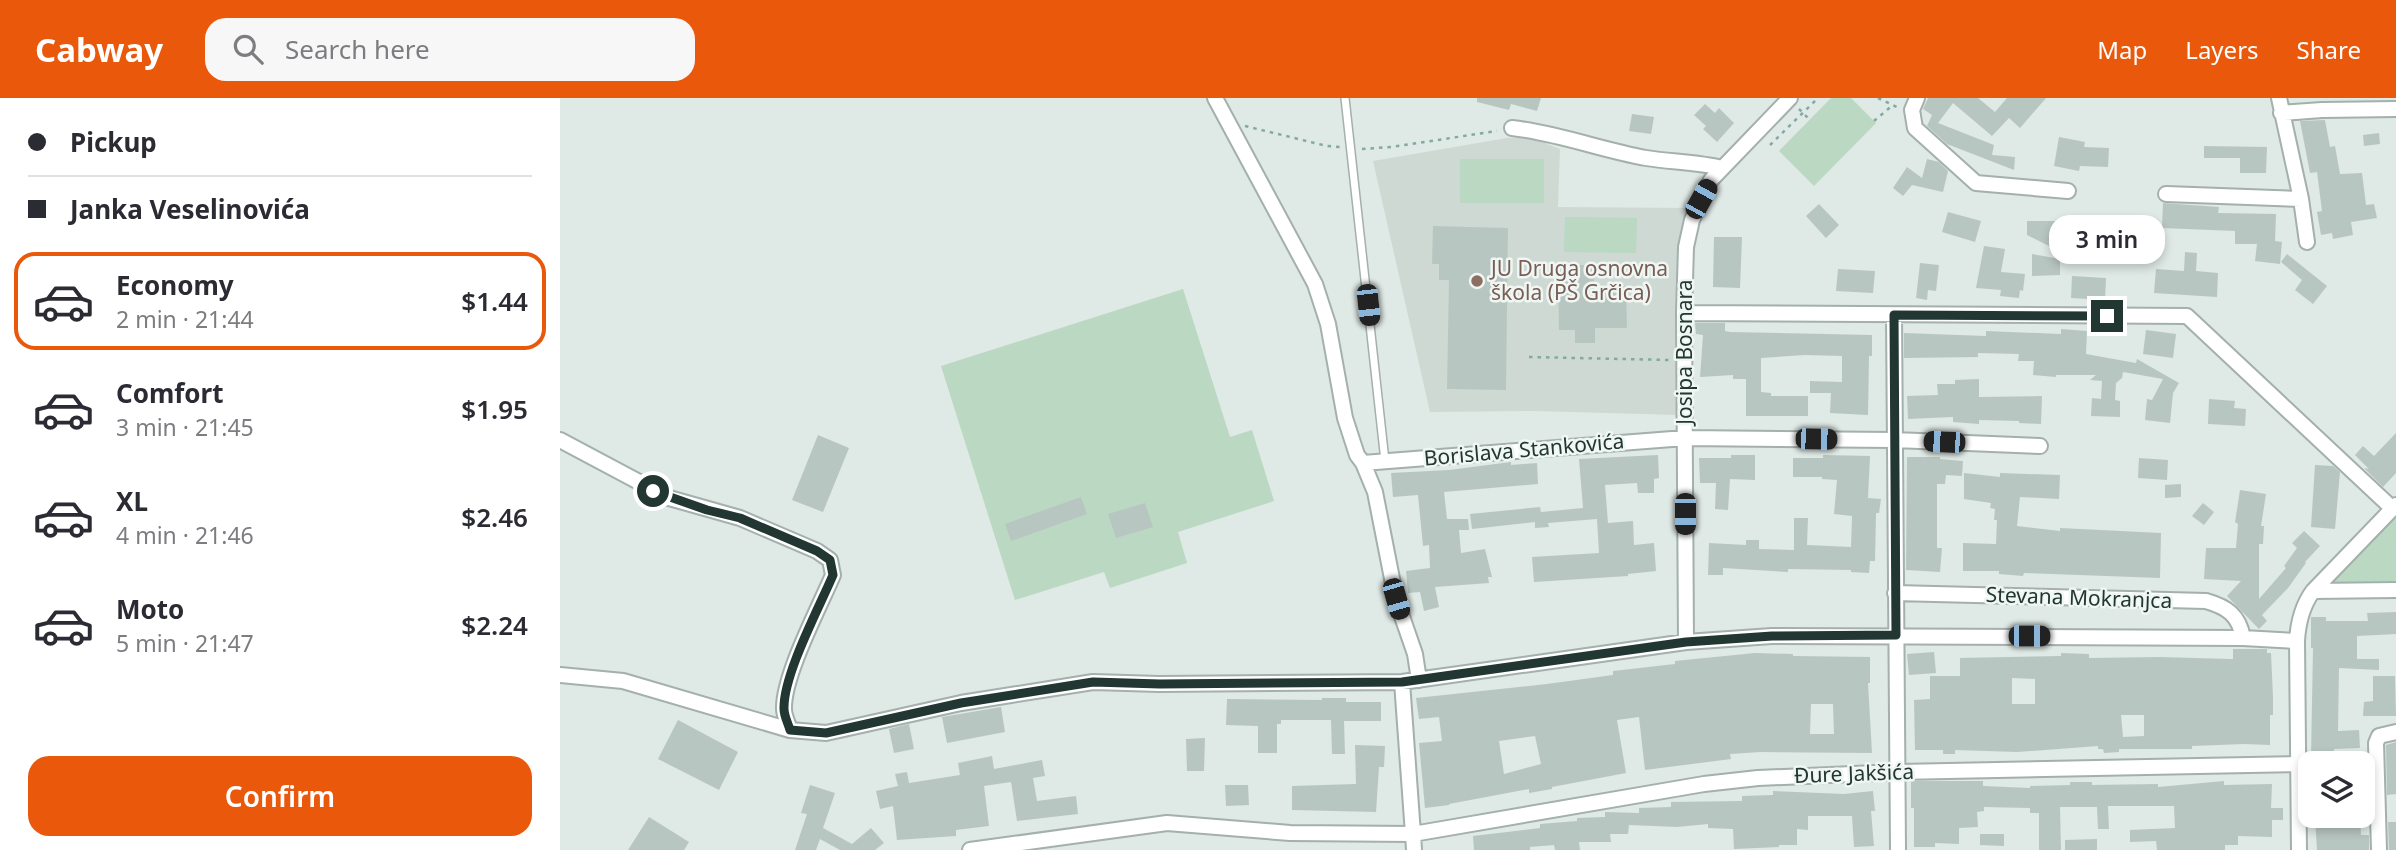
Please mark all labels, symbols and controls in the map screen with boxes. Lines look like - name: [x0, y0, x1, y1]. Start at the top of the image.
- search box: [205, 18, 695, 81]
- text: Cabway: [35, 27, 163, 72]
- icon: search: [229, 30, 267, 68]
- text: Search here: [285, 31, 430, 67]
- text: Map: [2097, 33, 2147, 66]
- text: Layers: [2185, 33, 2259, 66]
- text: Share: [2297, 33, 2361, 66]
- text: Pickup: [70, 124, 157, 160]
- car: [1682, 176, 1721, 222]
- text: Janka Veselinovića: [70, 191, 310, 227]
- callout: 3 min: [2049, 214, 2165, 264]
- text: 3 min: [2076, 223, 2138, 255]
- place label: JU Druga osnovna škola (PŠ Grčica): [1489, 254, 1668, 306]
- text: Economy: [116, 267, 234, 303]
- icon: car: [32, 270, 95, 333]
- marker: JU Druga osnovna škola (PŠ Grčica): [1469, 273, 1485, 289]
- street label: Josipa Bosnara: [1670, 279, 1698, 427]
- text: $1.44: [461, 283, 528, 319]
- car: [1356, 283, 1381, 327]
- route end: [2091, 300, 2123, 332]
- text: 2 min · 21:44: [116, 303, 254, 335]
- text: Comfort: [116, 375, 224, 411]
- icon: car: [32, 378, 95, 441]
- text: $1.95: [461, 391, 528, 427]
- text: 3 min · 21:45: [116, 411, 254, 443]
- street label: Borislava Stankovića: [1423, 426, 1625, 472]
- car: [1795, 428, 1838, 450]
- car: [1923, 431, 1966, 453]
- route start: [637, 475, 669, 507]
- text: XL: [116, 483, 148, 519]
- icon: car: [32, 486, 95, 549]
- car: [1675, 493, 1696, 535]
- text: $2.46: [461, 499, 528, 535]
- text: 4 min · 21:46: [116, 519, 254, 551]
- car: [1381, 576, 1412, 622]
- street label: Stevana Mokranjca: [1985, 580, 2173, 614]
- text: Moto: [116, 591, 184, 627]
- icon: car: [32, 594, 95, 657]
- text: $2.24: [461, 607, 528, 643]
- car: [2009, 626, 2051, 647]
- text: 5 min · 21:47: [116, 627, 254, 659]
- map controls: [2298, 751, 2375, 828]
- button: layers: [2298, 751, 2375, 828]
- button: Confirm: [28, 756, 532, 836]
- street label: Đure Jakšića: [1794, 757, 1914, 789]

